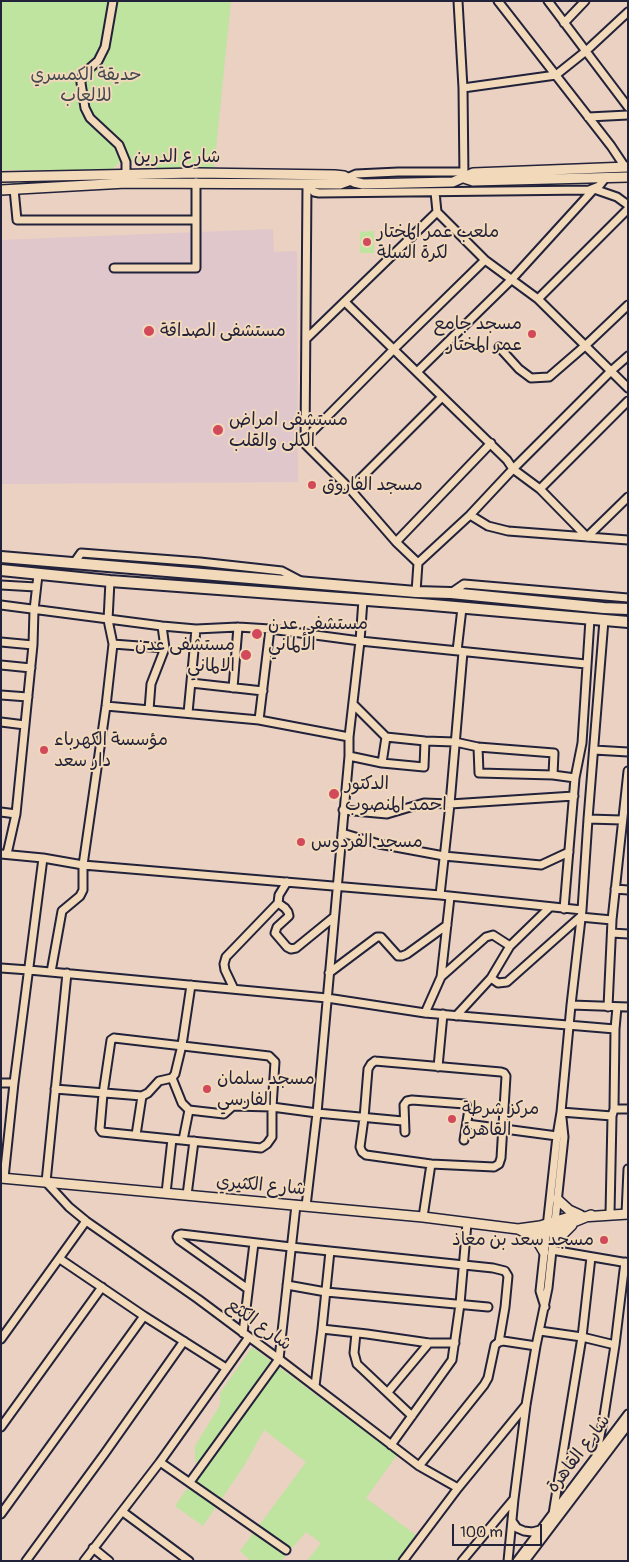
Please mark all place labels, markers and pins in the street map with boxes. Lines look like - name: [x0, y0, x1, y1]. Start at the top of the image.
- place label: ملعب عمر المختار لكرة السلة: [377, 221, 499, 264]
- marker: ملعب عمر المختار لكرة السلة: [361, 236, 373, 248]
- place label: مسجد جامع عمر المختار: [434, 313, 522, 356]
- place label: مستشفى الصداقة: [160, 320, 286, 342]
- marker: مستشفى الصداقة: [142, 324, 156, 338]
- marker: مسجد جامع عمر المختار: [526, 328, 538, 340]
- place label: مستشفى امراض الكلى والقلب: [229, 409, 348, 452]
- marker: مستشفى امراض الكلى والقلب: [211, 423, 225, 437]
- place label: مسجد الفاروق: [322, 474, 423, 496]
- marker: مسجد الفاروق: [306, 479, 318, 491]
- place label: مستشفى عدن الألماني: [268, 613, 368, 656]
- marker: مستشفى عدن الألماني: [250, 627, 264, 641]
- place label: مستشفى عدن الالماني: [135, 634, 235, 676]
- marker: مستشفى عدن الالماني: [239, 648, 253, 662]
- place label: مؤسسة الكهرباء دار سعد: [54, 729, 168, 772]
- marker: مؤسسة الكهرباء دار سعد: [38, 744, 50, 756]
- place label: الدكتور احمد المنصوب: [345, 773, 447, 816]
- marker: الدكتور احمد المنصوب: [327, 787, 341, 801]
- place label: مسجد الفردوس: [311, 831, 423, 853]
- marker: مسجد الفردوس: [295, 836, 307, 848]
- place label: مسجد سلمان الفارسي: [217, 1068, 315, 1110]
- marker: مسجد سلمان الفارسي: [201, 1083, 213, 1095]
- place label: مركز شرطة القاهرة: [462, 1098, 539, 1140]
- marker: مركز شرطة القاهرة: [446, 1113, 458, 1125]
- place label: مسجد سعد بن معاذ: [452, 1229, 594, 1251]
- marker: مسجد سعد بن معاذ: [598, 1234, 610, 1246]

